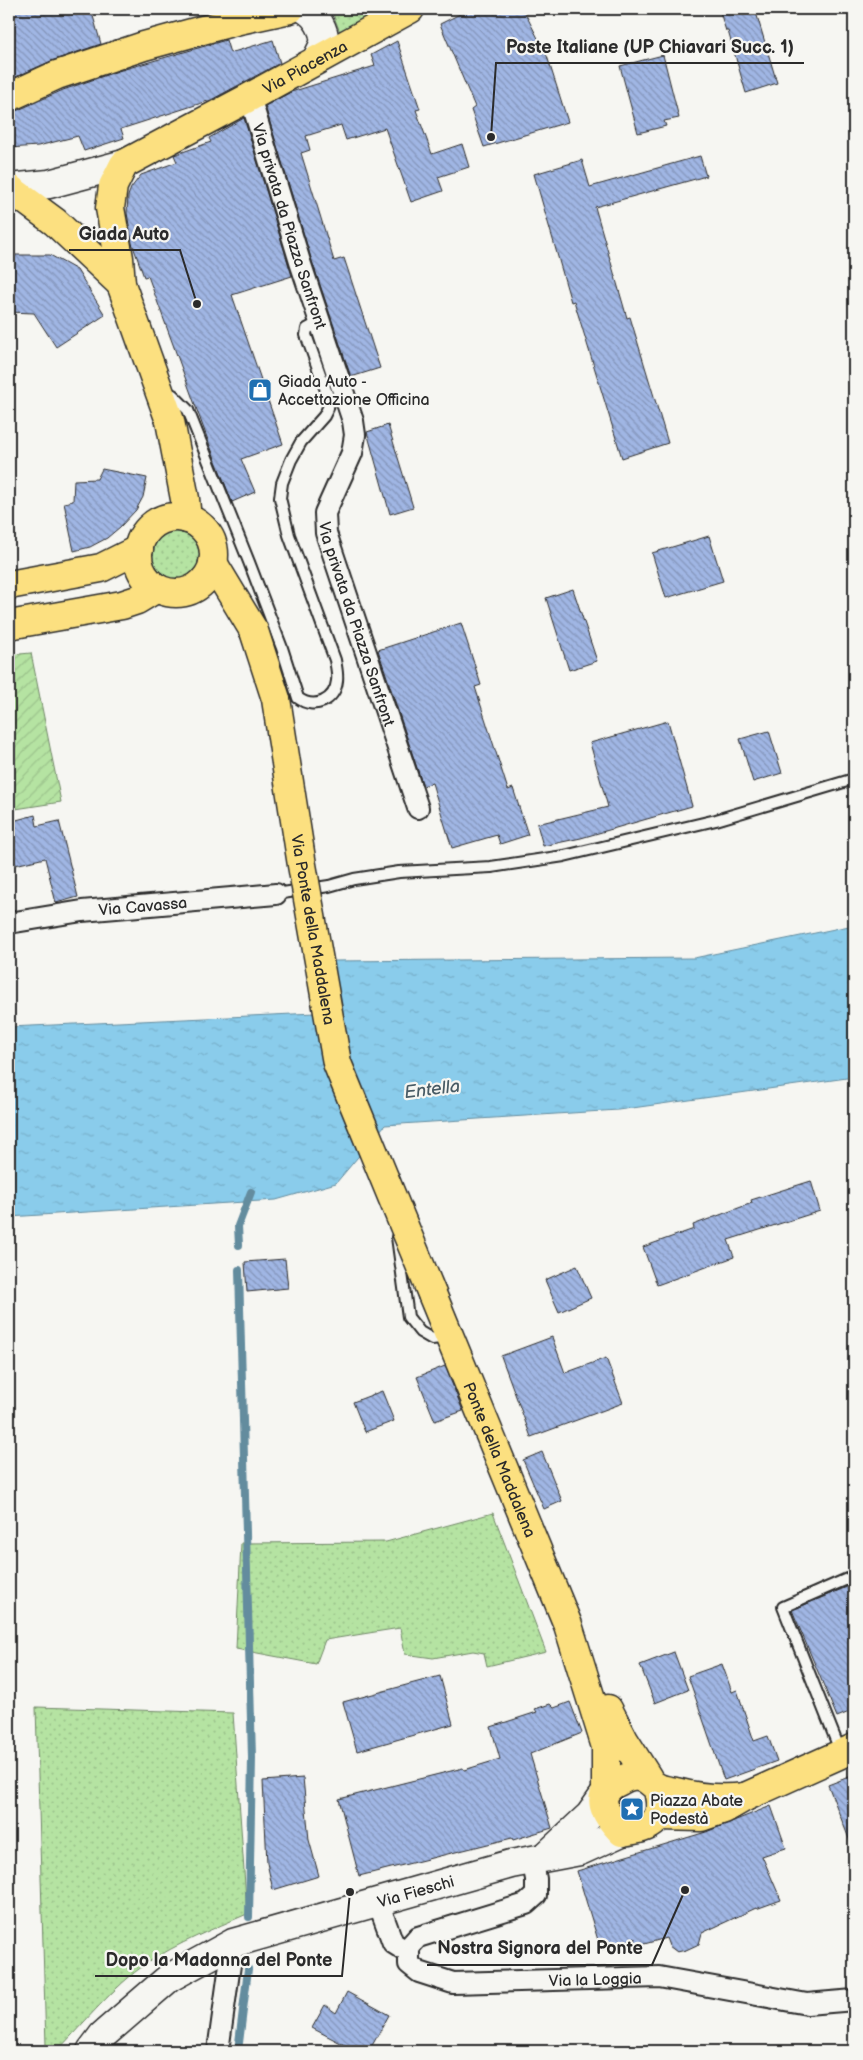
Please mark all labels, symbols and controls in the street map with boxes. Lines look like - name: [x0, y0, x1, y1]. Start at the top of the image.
- callout: Poste Italiane (UP Chiavari Succ. 1): [496, 30, 804, 63]
- street label: Via Piacenza: [260, 37, 351, 99]
- text: Poste Italiane (UP Chiavari Succ. 1): [506, 37, 794, 58]
- street label: Via privata da Piazza Sanfront: [247, 121, 330, 332]
- callout: Giada Auto: [69, 217, 180, 250]
- text: Giada Auto: [79, 224, 169, 245]
- place label: Giada Auto - Accettazione Officina: [278, 373, 430, 410]
- shop icon: Giada Auto - Accettazione Officina: [247, 377, 273, 403]
- street label: Via privata da Piazza Sanfront: [314, 521, 398, 729]
- street label: Via Ponte della Maddalena: [286, 833, 338, 1027]
- street label: Via Cavassa: [98, 894, 188, 921]
- water label: Entella: [403, 1076, 461, 1103]
- street label: Ponte della Maddalena: [458, 1380, 539, 1541]
- place label: Piazza Abate Podestà: [650, 1792, 744, 1829]
- place icon: Piazza Abate Podestà: [619, 1796, 645, 1822]
- street label: Via Fieschi: [375, 1873, 457, 1912]
- callout: Nostra Signora del Ponte: [427, 1932, 652, 1965]
- text: Nostra Signora del Ponte: [437, 1938, 643, 1959]
- callout: Dopo la Madonna del Ponte: [95, 1943, 342, 1976]
- text: Dopo la Madonna del Ponte: [106, 1950, 332, 1971]
- street label: Via la Loggia: [548, 1970, 642, 1991]

